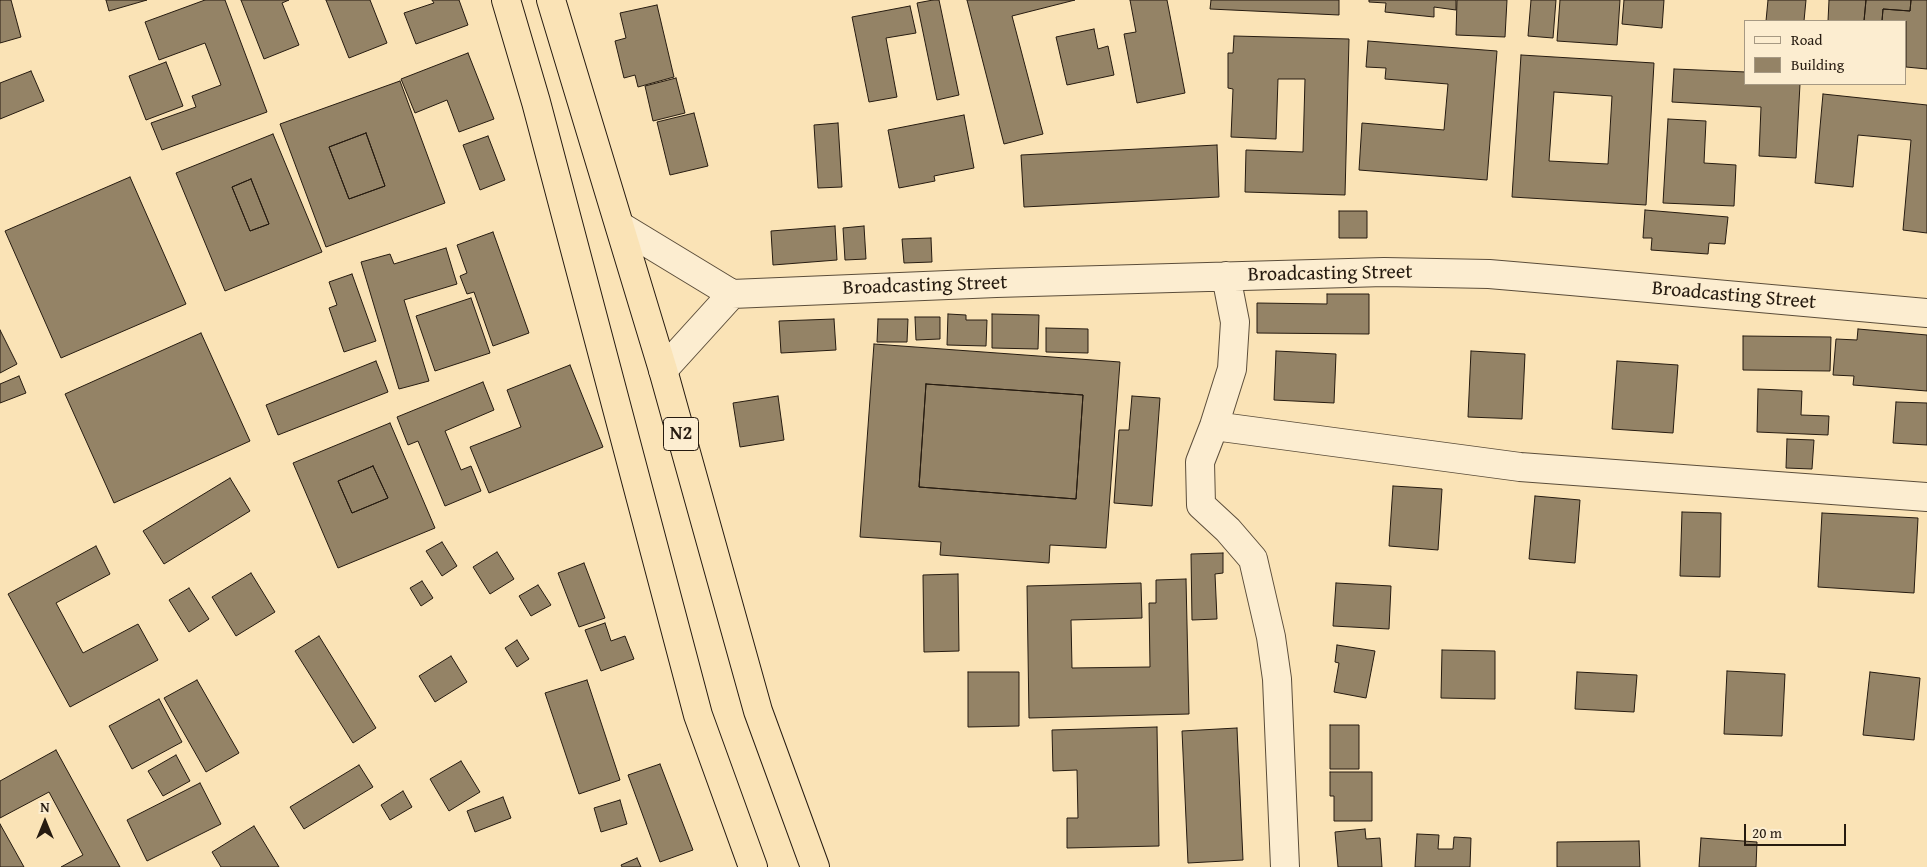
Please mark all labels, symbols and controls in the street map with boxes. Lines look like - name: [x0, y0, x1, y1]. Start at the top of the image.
- legend: [1744, 20, 1907, 85]
- text: Road: [1791, 29, 1822, 50]
- text: Building: [1791, 54, 1844, 75]
- street label: Broadcasting Street: [1247, 261, 1413, 287]
- street label: Broadcasting Street: [842, 271, 1008, 301]
- street label: Broadcasting Street: [1651, 277, 1817, 315]
- road number: N2: [664, 418, 698, 450]
- north arrow: [20, 797, 70, 847]
- text: N: [40, 797, 50, 817]
- scale bar: [1747, 814, 1850, 846]
- text: 20 m: [1752, 822, 1782, 843]

